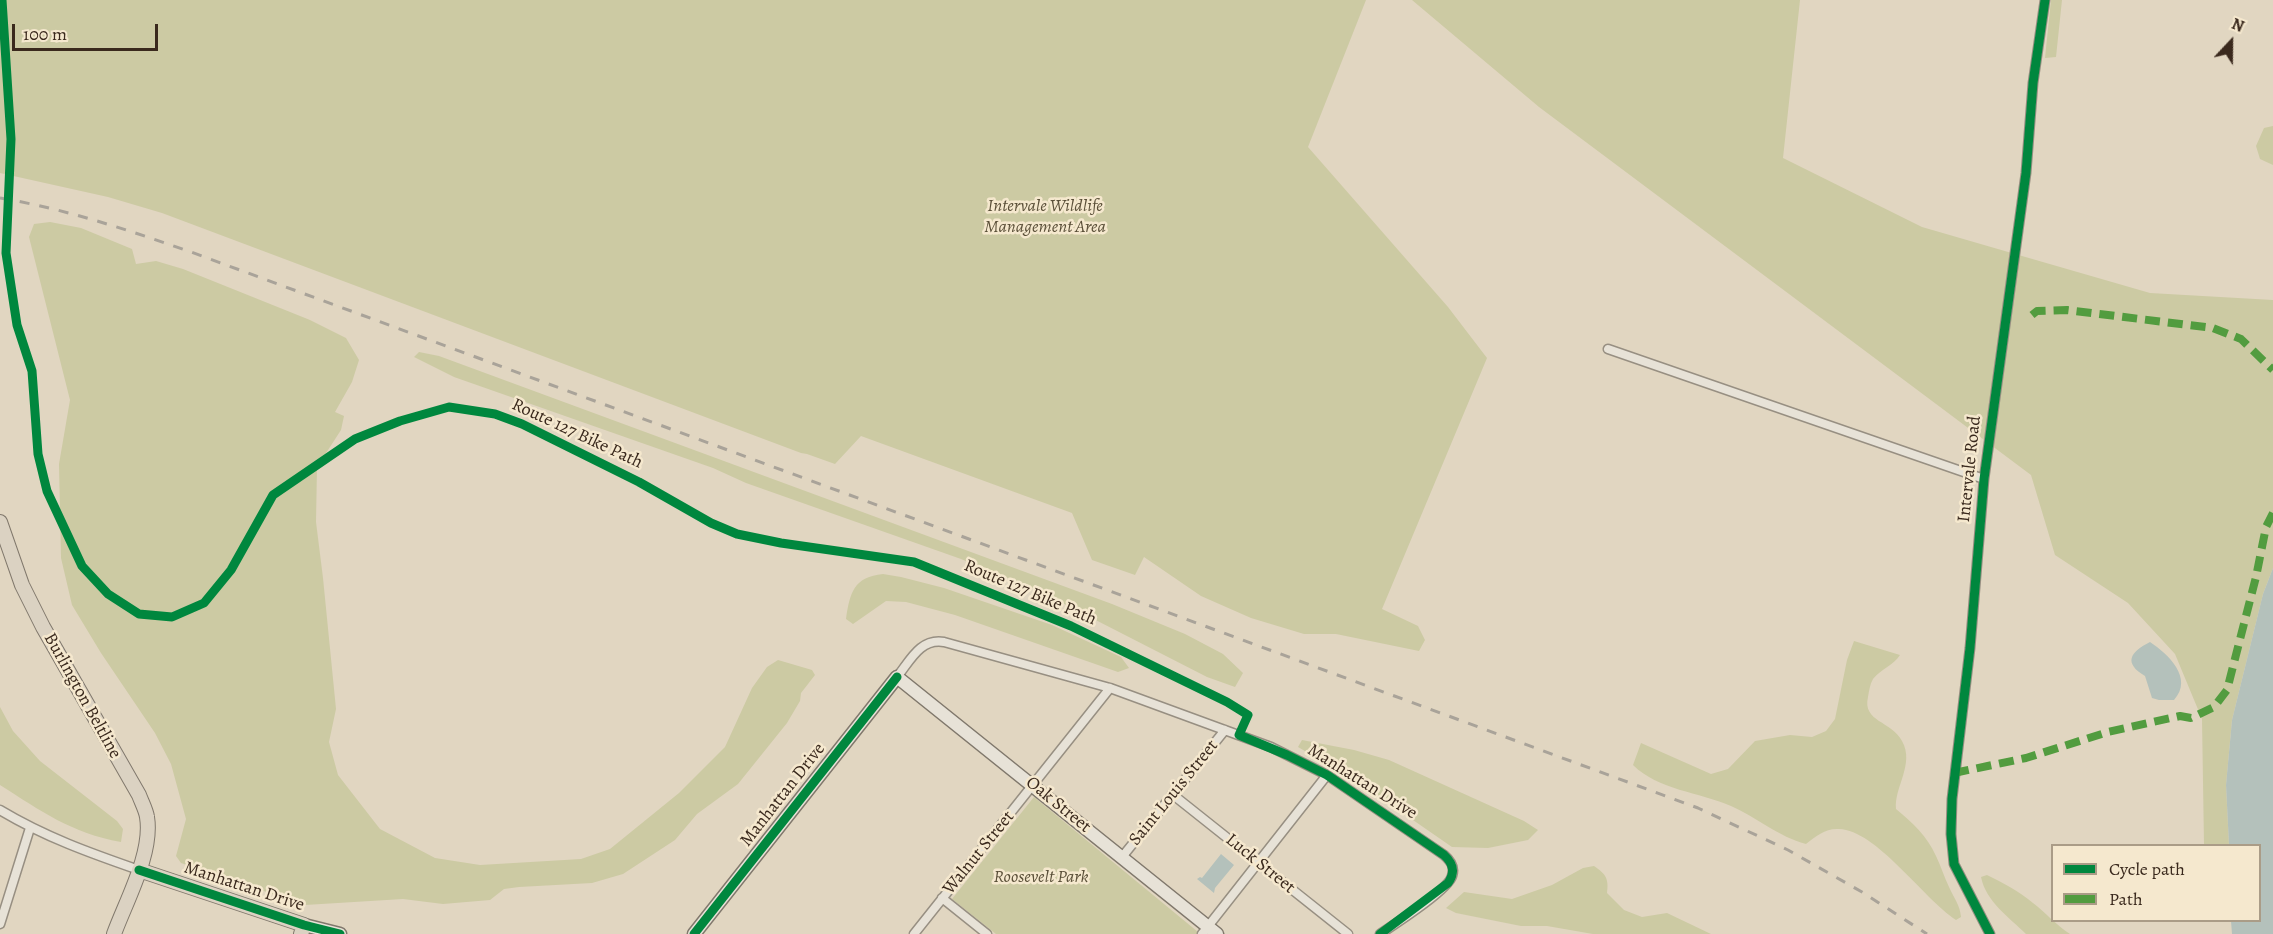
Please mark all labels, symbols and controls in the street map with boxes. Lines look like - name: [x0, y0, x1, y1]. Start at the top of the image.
- scale bar: [15, 12, 160, 50]
- north arrow: [2201, 12, 2261, 72]
- text: N: [2228, 13, 2247, 38]
- text: 100 m: [23, 22, 67, 46]
- park label: Intervale Wildlife Management Area: [984, 196, 1106, 238]
- street label: Route 127 Bike Path: [508, 394, 646, 474]
- street label: Intervale Road: [1954, 415, 1986, 523]
- street label: Route 127 Bike Path: [960, 555, 1100, 631]
- street label: Burlington Beltline: [39, 629, 125, 763]
- street label: Saint Louis Street: [1125, 736, 1223, 850]
- street label: Manhattan Drive: [736, 739, 830, 851]
- street label: Manhattan Drive: [1303, 740, 1421, 824]
- street label: Oak Street: [1021, 772, 1095, 838]
- street label: Walnut Street: [939, 807, 1019, 899]
- street label: Luck Street: [1221, 829, 1299, 899]
- legend: [2051, 844, 2261, 922]
- street label: Manhattan Drive: [181, 857, 307, 917]
- text: Cycle path: [2109, 857, 2185, 881]
- park label: Roosevelt Park: [994, 867, 1088, 889]
- text: Path: [2109, 887, 2143, 911]

